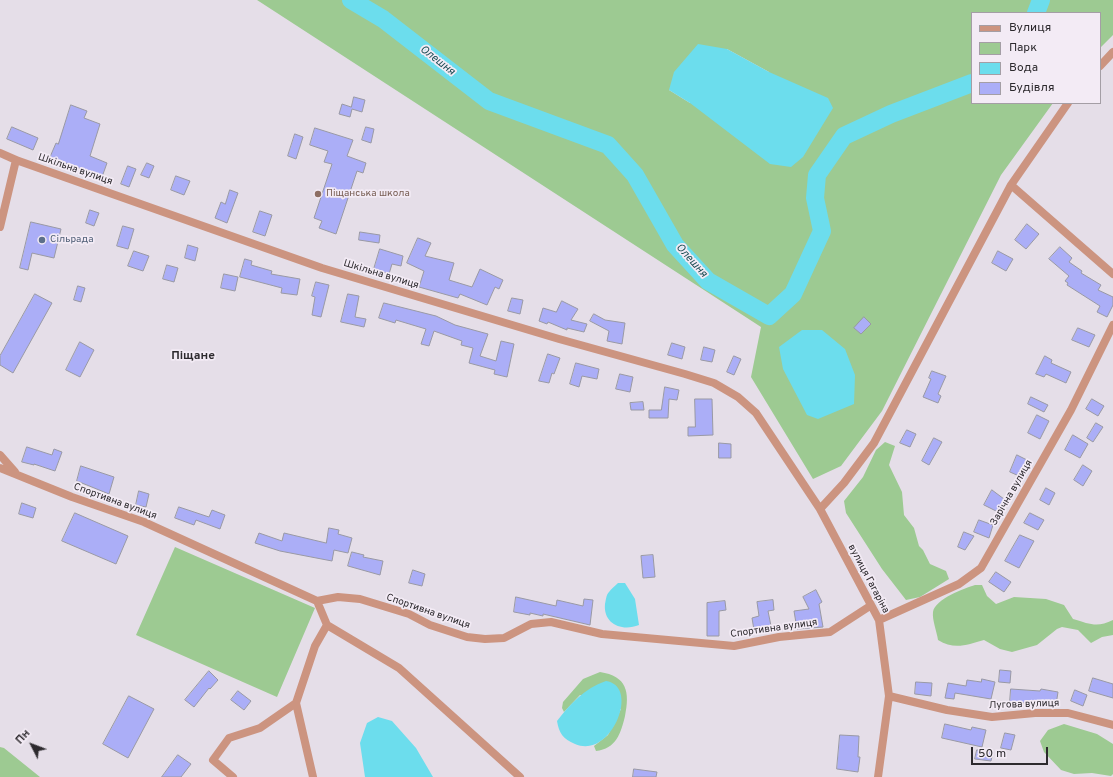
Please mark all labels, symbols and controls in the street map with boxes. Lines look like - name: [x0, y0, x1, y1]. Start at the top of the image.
- legend: [971, 12, 1101, 104]
- text: Вулиця: [1009, 20, 1051, 36]
- text: Парк: [1009, 40, 1037, 56]
- water label: Олешня: [417, 43, 457, 79]
- text: Вода: [1009, 60, 1038, 76]
- text: Будівля: [1009, 80, 1055, 96]
- street label: Шкільна вулиця: [36, 152, 114, 188]
- place label: Піщанська школа: [326, 188, 410, 200]
- marker: Піщанська школа: [313, 189, 323, 199]
- place label: Сільрада: [50, 234, 93, 246]
- marker: Сільрада: [37, 235, 47, 245]
- water label: Олешня: [672, 241, 710, 281]
- street label: Шкільна вулиця: [342, 258, 420, 292]
- district label: Піщане: [171, 350, 215, 364]
- street label: Зарічна вулиця: [988, 458, 1036, 528]
- street label: Спортивна вулиця: [72, 481, 158, 523]
- street label: вулиця Гагаріна: [845, 543, 891, 615]
- street label: Спортивна вулиця: [385, 592, 471, 632]
- street label: Спортивна вулиця: [730, 617, 818, 641]
- street label: Лугова вулиця: [988, 698, 1060, 712]
- north arrow: [12, 725, 52, 765]
- text: Пн: [13, 727, 33, 747]
- scale bar: [973, 739, 1050, 765]
- text: 50 m: [978, 746, 1006, 762]

